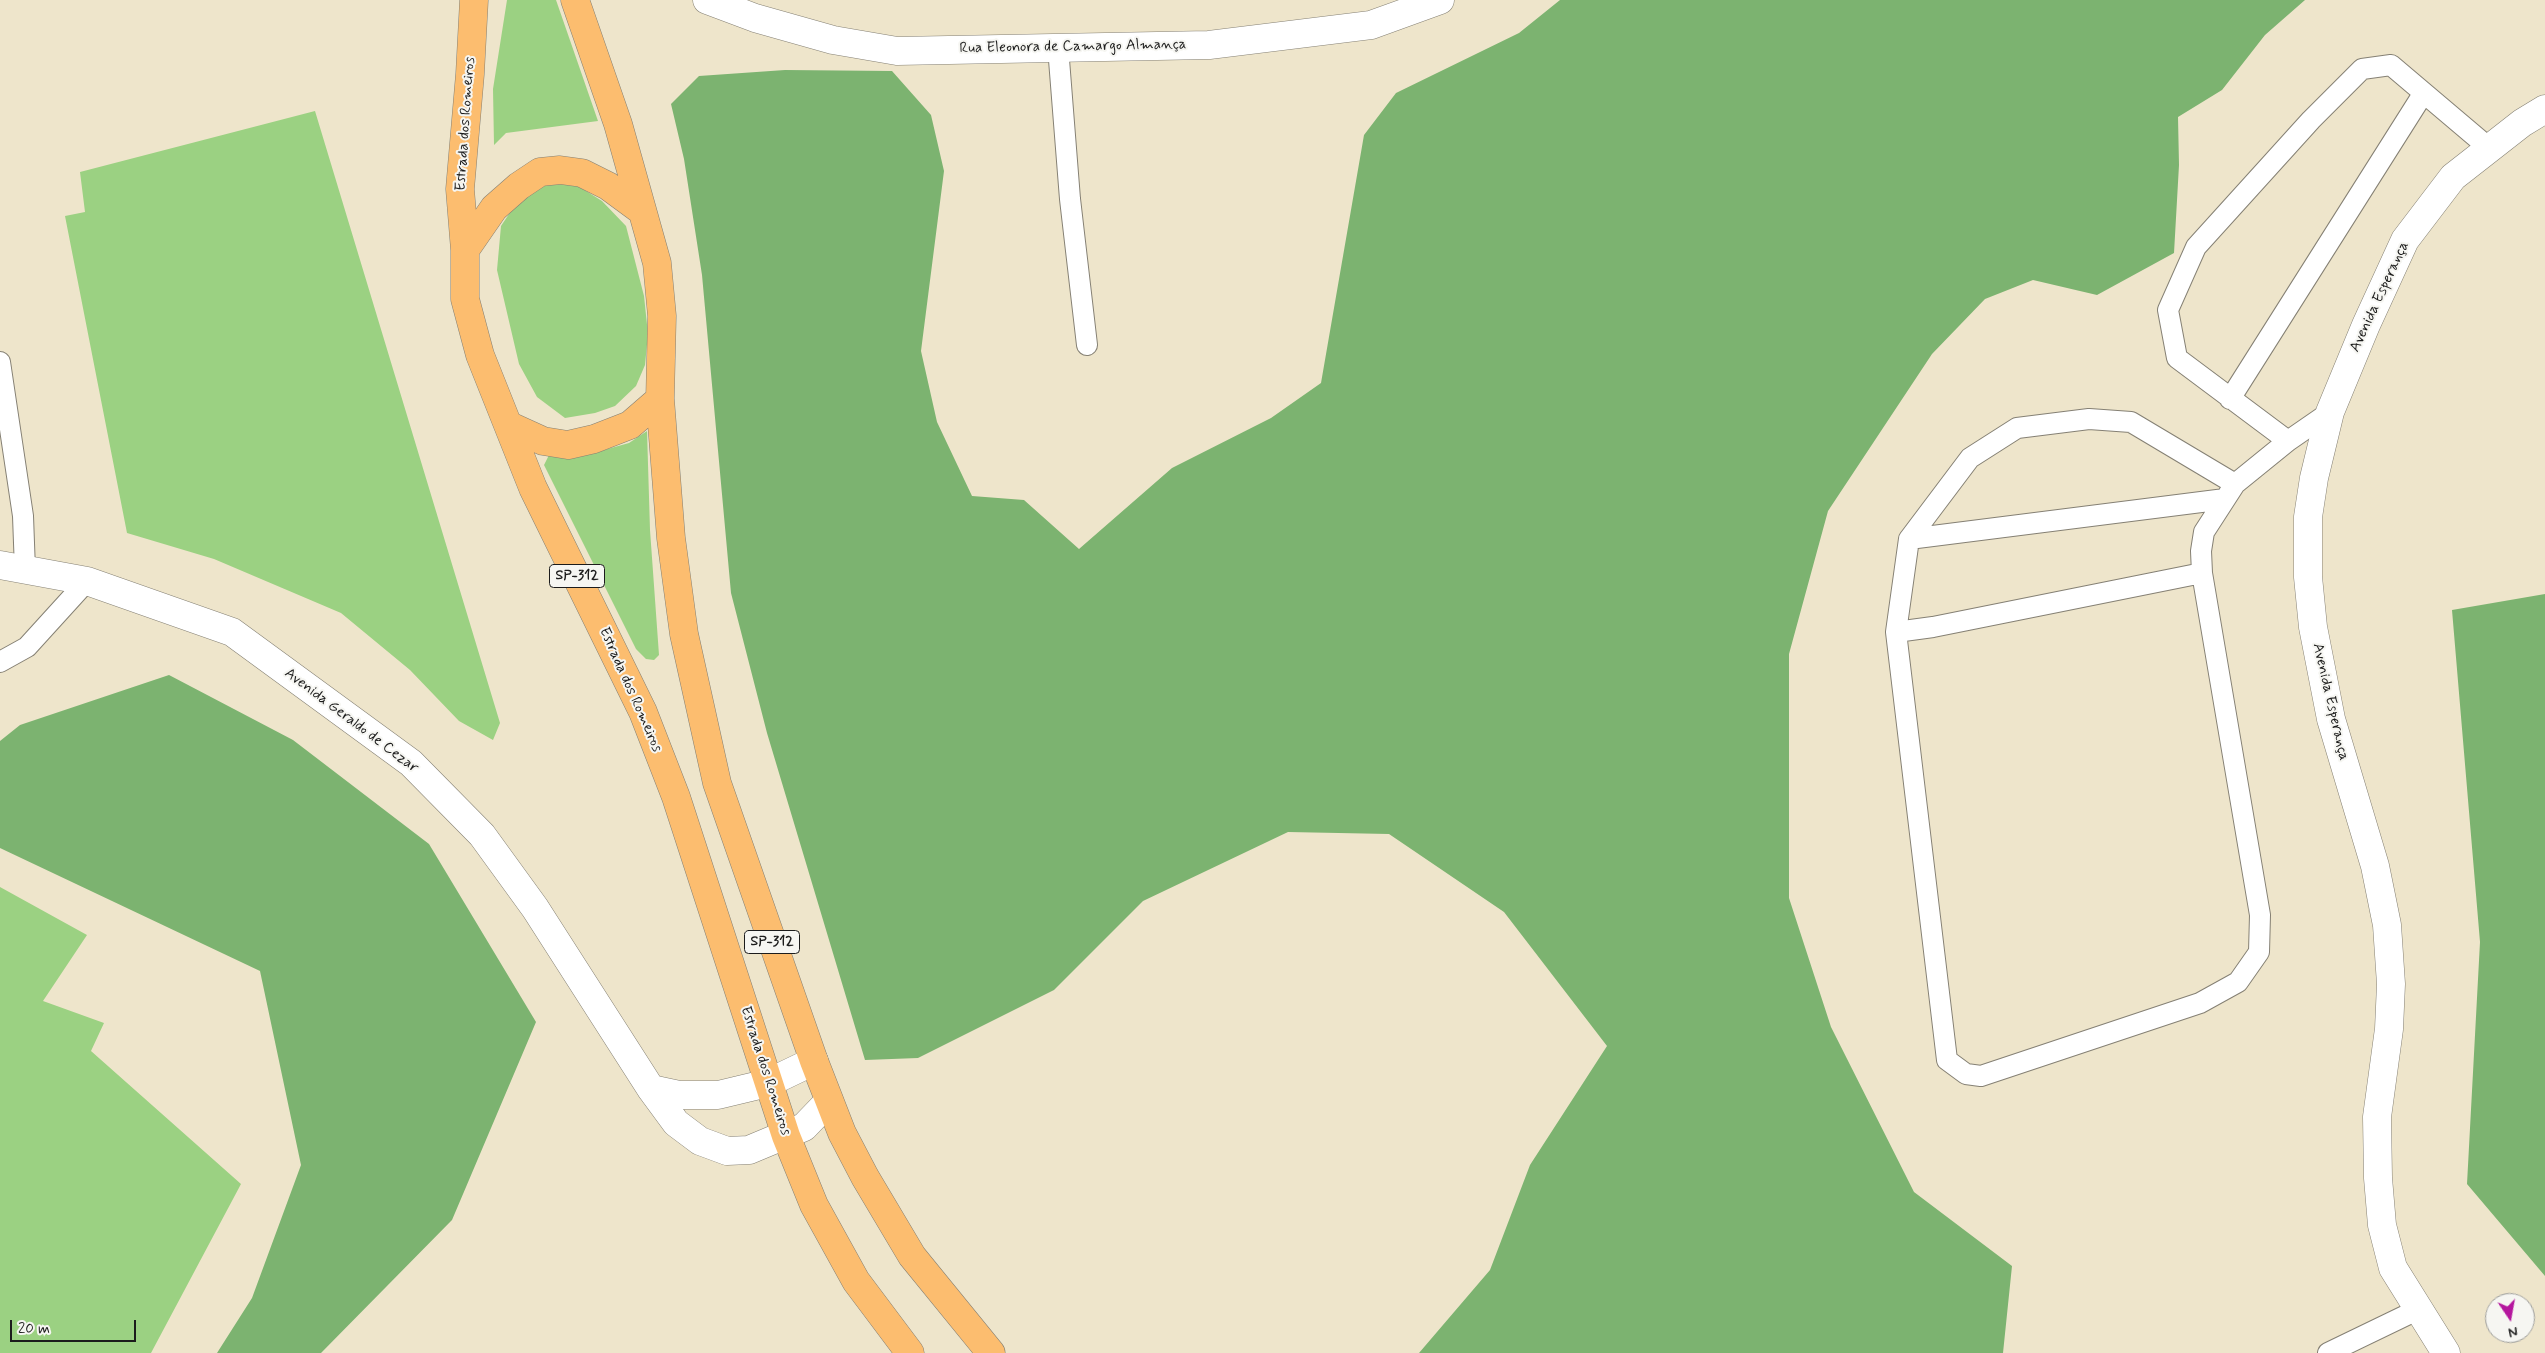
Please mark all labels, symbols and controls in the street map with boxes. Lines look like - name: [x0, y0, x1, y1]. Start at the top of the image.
- street label: Rua Eleonora de Camargo Almança: [959, 36, 1187, 58]
- street label: Estrada dos Romeiros: [452, 56, 480, 192]
- street label: Avenida Esperança: [2347, 239, 2413, 355]
- road number: SP-312: [550, 564, 604, 588]
- street label: Estrada dos Romeiros: [594, 625, 666, 755]
- street label: Avenida Esperança: [2308, 642, 2352, 762]
- street label: Avenida Geraldo de Cezar: [280, 665, 422, 777]
- road number: SP-312: [744, 930, 800, 954]
- street label: Estrada dos Romeiros: [736, 1004, 794, 1138]
- north arrow: [2485, 1293, 2535, 1343]
- scale bar: [12, 1310, 139, 1342]
- text: 20 m: [18, 1319, 50, 1339]
- text: N: [2506, 1322, 2519, 1341]

